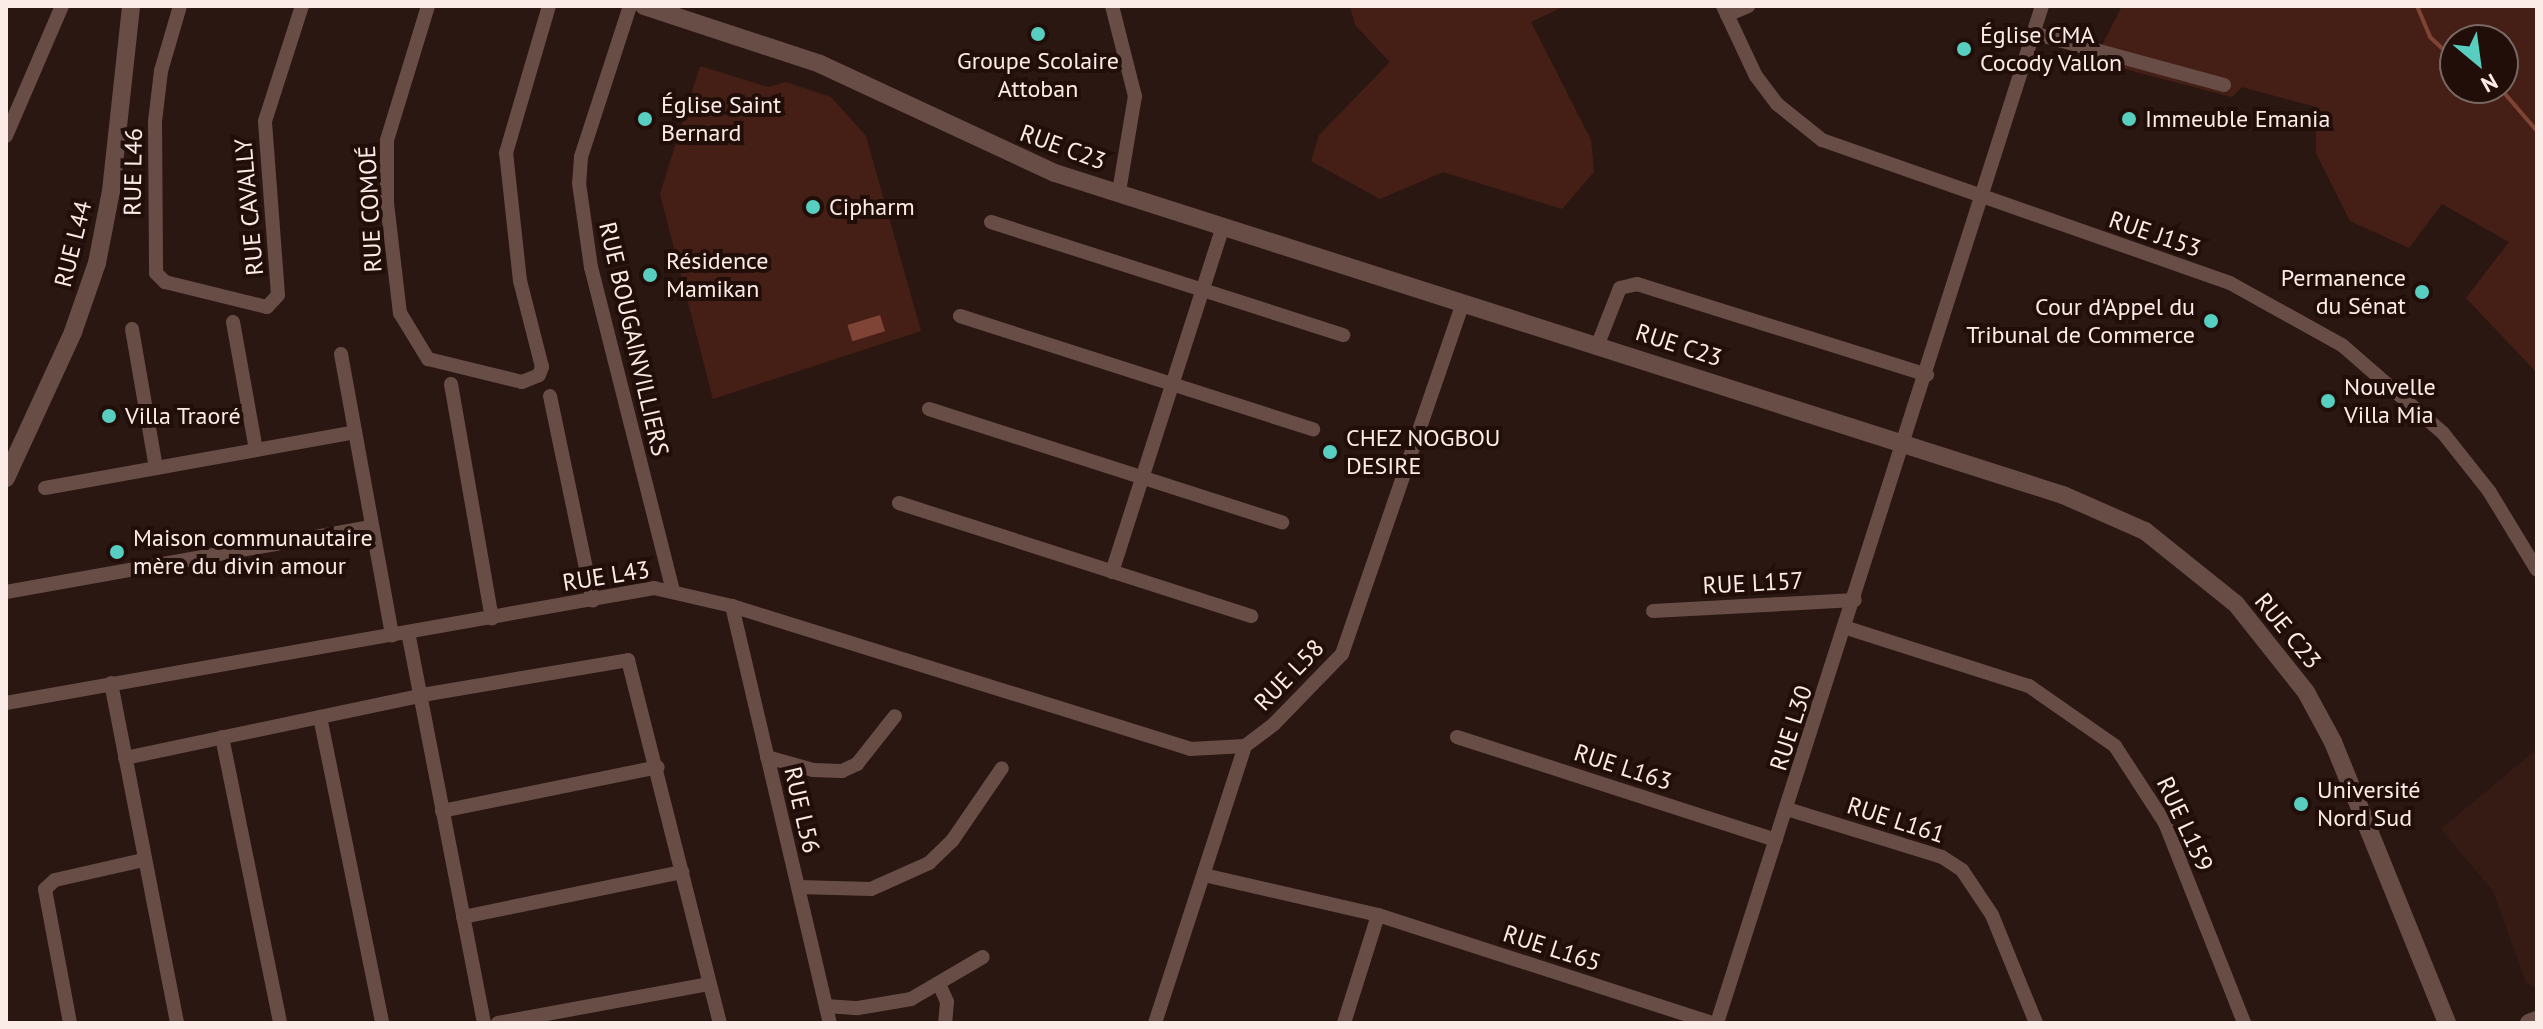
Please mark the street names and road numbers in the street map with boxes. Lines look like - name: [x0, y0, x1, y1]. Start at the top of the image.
- street label: RUE C23: [1016, 118, 1110, 176]
- street label: RUE L46: [118, 128, 148, 216]
- street label: RUE CAVALLY: [229, 137, 269, 277]
- street label: RUE COMOÉ: [352, 145, 388, 273]
- street label: RUE L44: [48, 198, 98, 290]
- street label: RUE J153: [2105, 205, 2205, 263]
- street label: RUE BOUGAINVILLIERS: [593, 219, 675, 459]
- street label: RUE C23: [1632, 318, 1726, 372]
- street label: RUE L43: [560, 555, 652, 597]
- street label: RUE L157: [1702, 566, 1804, 600]
- street label: RUE C23: [2249, 587, 2327, 675]
- street label: RUE L58: [1248, 633, 1330, 717]
- street label: RUE L30: [1764, 682, 1818, 774]
- street label: RUE L163: [1571, 738, 1675, 796]
- street label: RUE L56: [778, 764, 826, 856]
- street label: RUE L159: [2151, 772, 2219, 876]
- street label: RUE L161: [1844, 791, 1948, 849]
- street label: RUE L165: [1500, 919, 1604, 977]

